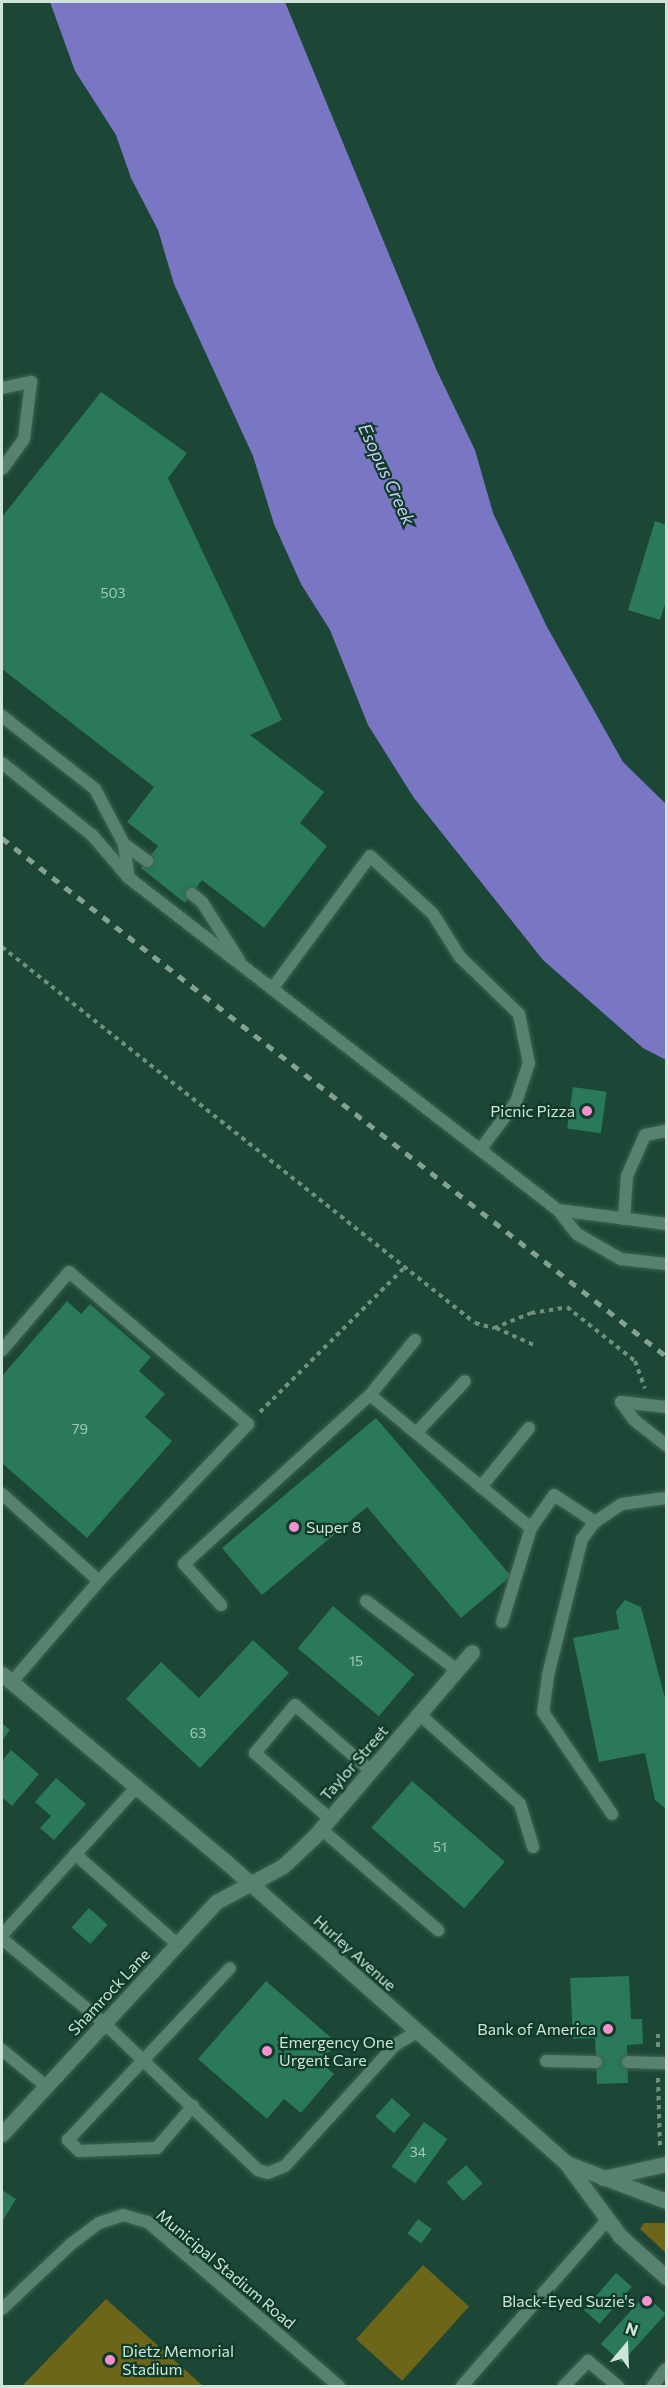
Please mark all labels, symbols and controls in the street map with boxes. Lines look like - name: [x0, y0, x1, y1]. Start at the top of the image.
- water label: Esopus Creek: [354, 420, 420, 528]
- house number: 503: [100, 585, 126, 601]
- place label: Picnic Pizza: [490, 1101, 575, 1121]
- marker: Picnic Pizza: [580, 1104, 594, 1118]
- house number: 79: [72, 1421, 88, 1437]
- place label: Super 8: [306, 1517, 361, 1537]
- marker: Super 8: [287, 1520, 301, 1534]
- house number: 15: [349, 1653, 363, 1669]
- street label: Taylor Street: [316, 1721, 392, 1805]
- house number: 63: [190, 1725, 206, 1741]
- house number: 51: [433, 1839, 447, 1855]
- street label: Hurley Avenue: [310, 1911, 400, 1995]
- street label: Shamrock Lane: [64, 1945, 154, 2039]
- place label: Bank of America: [477, 2019, 596, 2039]
- marker: Bank of America: [601, 2022, 615, 2036]
- place label: Emergency One Urgent Care: [279, 2032, 393, 2070]
- marker: Emergency One Urgent Care: [260, 2044, 274, 2058]
- house number: 34: [410, 2144, 426, 2160]
- street label: Municipal Stadium Road: [153, 2205, 299, 2333]
- place label: Black-Eyed Suzie's: [502, 2291, 635, 2311]
- marker: Black-Eyed Suzie's: [640, 2294, 654, 2308]
- north arrow: [596, 2316, 656, 2376]
- text: N: [623, 2318, 641, 2339]
- place label: Dietz Memorial Stadium: [122, 2341, 234, 2379]
- marker: Dietz Memorial Stadium: [103, 2353, 117, 2367]

